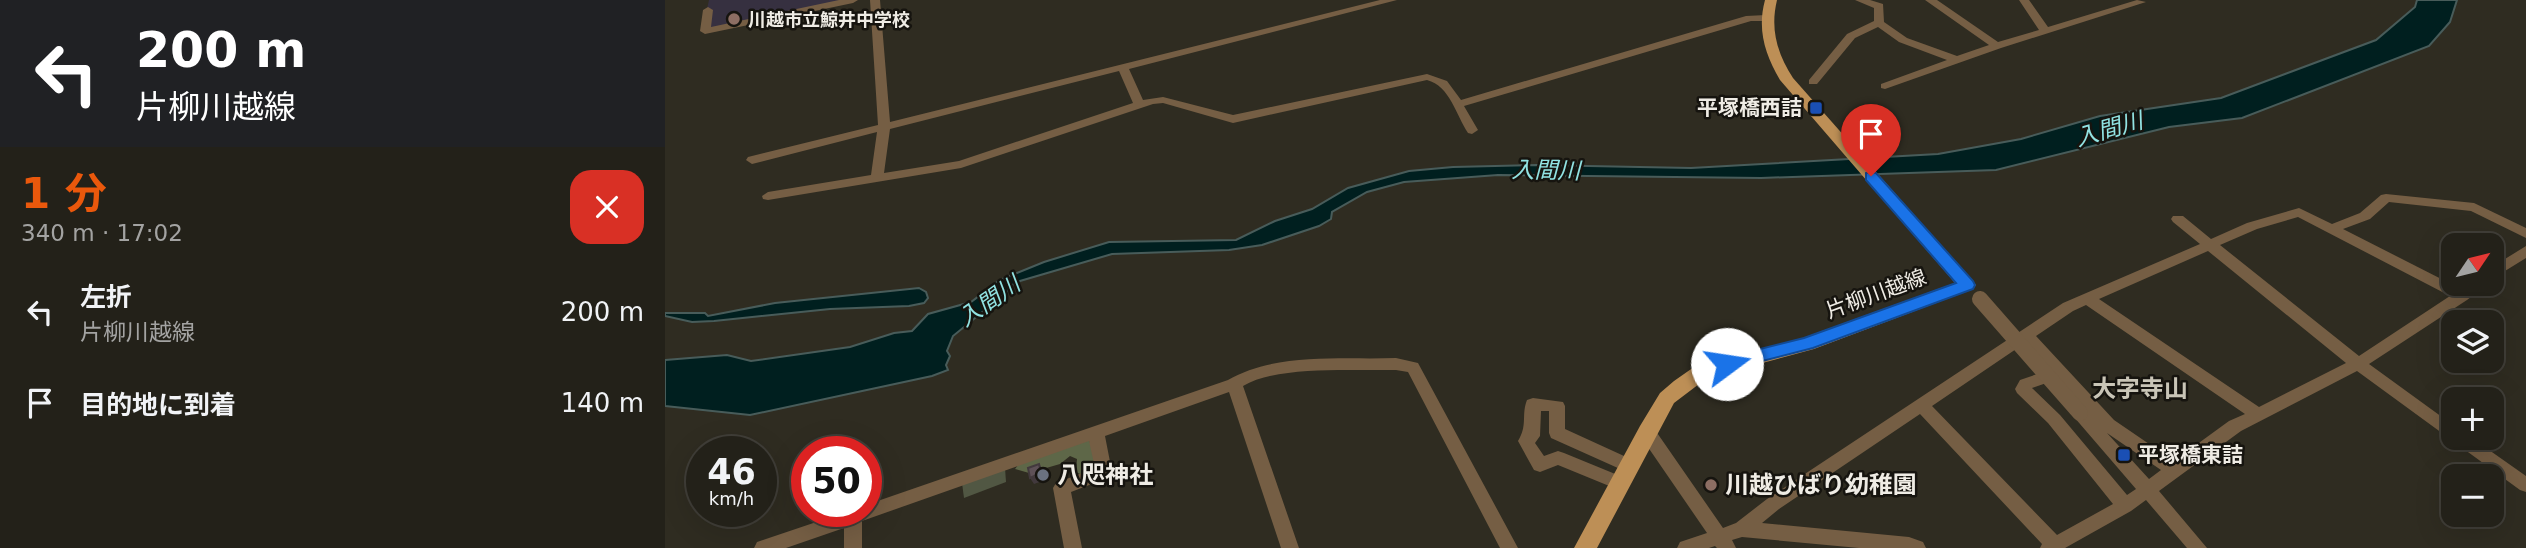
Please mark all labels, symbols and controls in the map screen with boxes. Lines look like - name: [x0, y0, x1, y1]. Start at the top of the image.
- place label: 川越市立鯨井中学校: [748, 9, 910, 30]
- marker: 川越市立鯨井中学校: [726, 11, 742, 27]
- text: 200 m: [136, 22, 306, 79]
- icon: left: [21, 28, 112, 119]
- text: 片柳川越線: [136, 88, 296, 126]
- place label: 平塚橋西詰: [1697, 96, 1802, 120]
- marker: 平塚橋西詰: [1808, 100, 1824, 116]
- pin: [1841, 104, 1901, 176]
- water label: 入間川: [2072, 106, 2149, 151]
- icon: arrive: [1852, 115, 1890, 153]
- water label: 入間川: [1511, 156, 1584, 184]
- text: 1 分: [21, 169, 107, 218]
- button: close: [570, 170, 644, 244]
- text: 340 m · 17:02: [21, 220, 183, 246]
- north arrow: [2441, 233, 2504, 296]
- map controls: [2441, 233, 2504, 527]
- street label: 片柳川越線: [1823, 265, 1929, 323]
- water label: 入間川: [953, 269, 1027, 331]
- text: 左折: [80, 282, 132, 312]
- icon: left: [21, 293, 59, 331]
- text: 200 m: [561, 297, 644, 327]
- button: layers: [2441, 310, 2504, 373]
- text: 片柳川越線: [80, 319, 195, 345]
- position arrow: [1690, 327, 1764, 401]
- district label: 大字寺山: [2092, 375, 2188, 403]
- icon: arrive: [21, 384, 59, 422]
- button: +: [2441, 387, 2504, 450]
- text: 140 m: [561, 388, 644, 418]
- text: 目的地に到着: [80, 390, 236, 420]
- speed limit sign: 50: [791, 436, 882, 527]
- place label: 平塚橋東詰: [2138, 443, 2243, 467]
- marker: 平塚橋東詰: [2116, 447, 2132, 463]
- text: 46: [707, 452, 756, 492]
- place label: 八咫神社: [1057, 461, 1153, 489]
- button: −: [2441, 464, 2504, 527]
- marker: 八咫神社: [1035, 467, 1051, 483]
- place label: 川越ひばり幼稚園: [1725, 471, 1917, 499]
- marker: 川越ひばり幼稚園: [1703, 477, 1719, 493]
- text: km/h: [709, 488, 754, 509]

